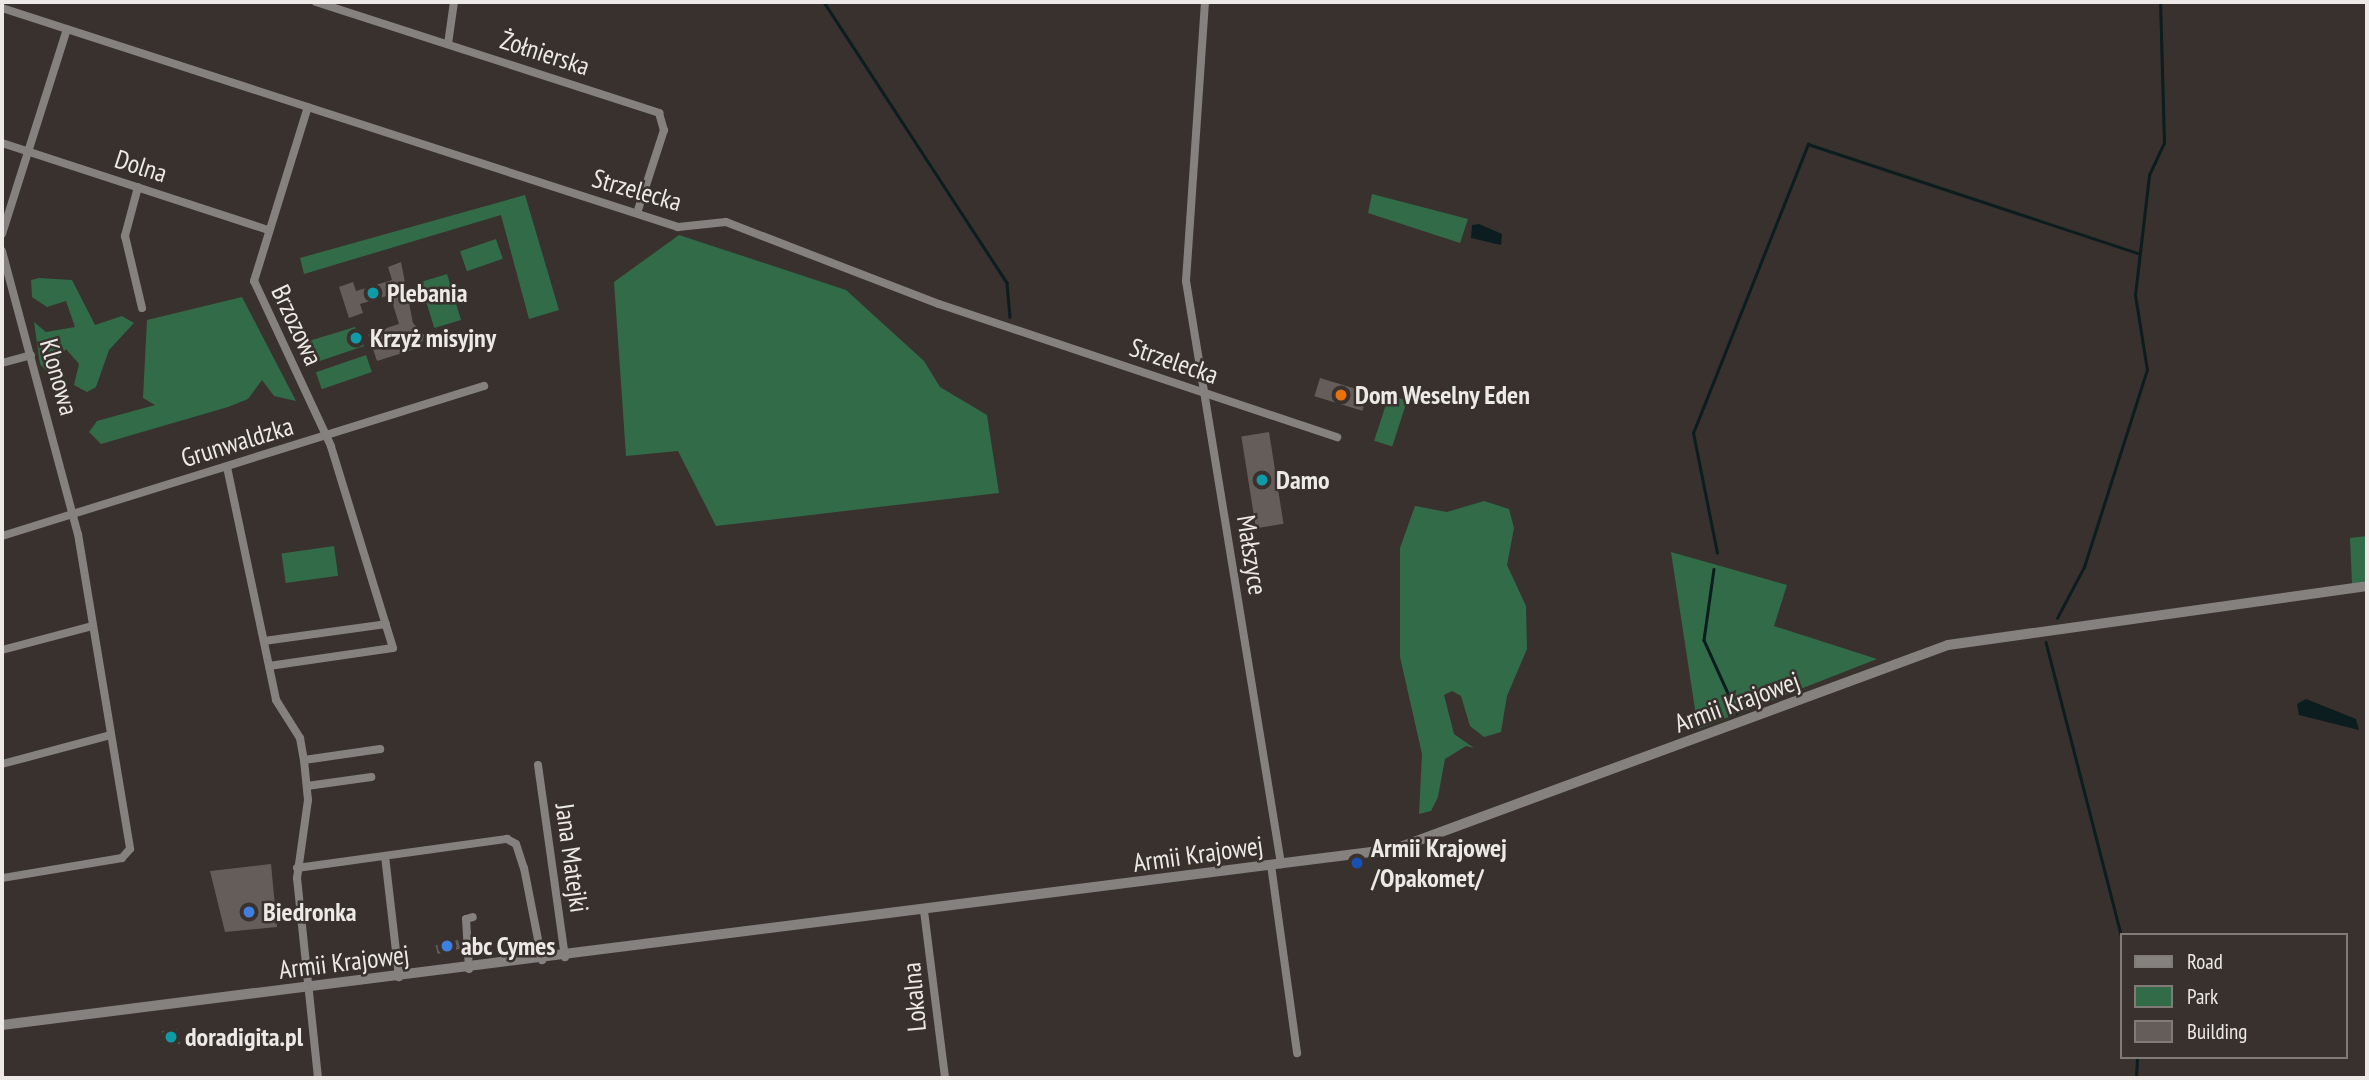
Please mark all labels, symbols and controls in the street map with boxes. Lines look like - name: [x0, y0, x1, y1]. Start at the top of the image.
- street label: Żołnierska: [496, 24, 594, 82]
- street label: Dolna: [111, 143, 171, 189]
- street label: Strzelecka: [589, 162, 685, 218]
- place label: Plebania: [387, 277, 467, 309]
- street label: Brzozowa: [265, 280, 329, 370]
- marker: Plebania: [365, 285, 381, 301]
- place label: Krzyż misyjny: [370, 322, 497, 354]
- marker: Krzyż misyjny: [348, 330, 364, 346]
- street label: Strzelecka: [1126, 331, 1222, 391]
- street label: Klonowa: [33, 335, 85, 419]
- place label: Dom Weselny Eden: [1355, 379, 1531, 411]
- marker: Dom Weselny Eden: [1333, 387, 1349, 403]
- street label: Grunwaldzka: [177, 410, 297, 474]
- place label: Damo: [1276, 464, 1329, 496]
- marker: Damo: [1254, 472, 1270, 488]
- street label: Małszyce: [1230, 513, 1274, 597]
- street label: Armii Krajowej: [1670, 665, 1804, 739]
- street label: Jana Matejki: [549, 801, 595, 915]
- street label: Armii Krajowej: [1131, 829, 1265, 879]
- place label: Armii Krajowej /Opakomet/: [1371, 832, 1507, 894]
- marker: Armii Krajowej /Opakomet/: [1349, 855, 1365, 871]
- place label: Biedronka: [263, 896, 357, 928]
- marker: Biedronka: [241, 904, 257, 920]
- place label: abc Cymes: [461, 930, 556, 962]
- legend: [2120, 933, 2348, 1059]
- marker: abc Cymes: [439, 938, 455, 954]
- street label: Armii Krajowej: [277, 939, 411, 985]
- text: Road: [2187, 948, 2223, 975]
- street label: Lokalna: [895, 961, 933, 1033]
- text: Park: [2187, 983, 2218, 1010]
- text: Building: [2187, 1018, 2247, 1045]
- place label: doradigita.pl: [185, 1021, 303, 1053]
- marker: doradigita.pl: [163, 1029, 179, 1045]

